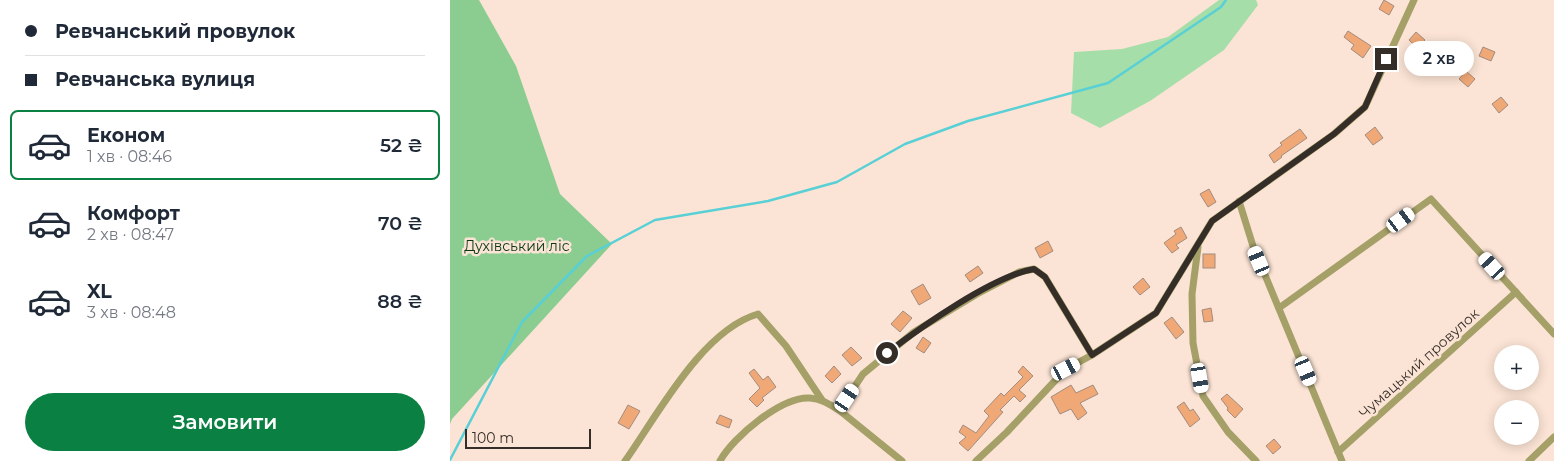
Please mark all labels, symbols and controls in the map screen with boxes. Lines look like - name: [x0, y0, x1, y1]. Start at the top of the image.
- text: Ревчанський провулок: [55, 20, 295, 43]
- callout: 2 хв: [1404, 42, 1474, 76]
- route end: [1375, 48, 1397, 70]
- text: 2 хв: [1423, 49, 1455, 68]
- text: Ревчанська вулиця: [55, 68, 255, 91]
- icon: car: [27, 123, 72, 168]
- text: Економ: [87, 124, 165, 147]
- text: 52 ₴: [380, 134, 423, 157]
- text: 1 хв · 08:46: [87, 147, 172, 166]
- icon: car: [27, 201, 72, 246]
- text: Комфорт: [87, 202, 180, 225]
- car: [1384, 205, 1417, 235]
- text: 70 ₴: [378, 212, 423, 235]
- text: 2 хв · 08:47: [87, 225, 174, 244]
- park label: Духівський ліс: [464, 237, 570, 255]
- car: [1246, 244, 1271, 278]
- car: [1476, 250, 1507, 282]
- icon: car: [27, 279, 72, 324]
- text: XL: [87, 280, 112, 303]
- text: 88 ₴: [377, 290, 423, 313]
- text: 3 хв · 08:48: [87, 303, 176, 322]
- street label: Чумацький провулок: [1355, 304, 1483, 422]
- route start: [876, 342, 898, 364]
- map controls: [1494, 345, 1539, 445]
- button: +: [1494, 345, 1539, 390]
- car: [1293, 354, 1318, 388]
- car: [1049, 356, 1082, 382]
- car: [1190, 362, 1209, 394]
- car: [832, 381, 861, 415]
- button: Замовити: [25, 393, 425, 451]
- button: −: [1494, 400, 1539, 445]
- scale bar: [465, 426, 591, 449]
- text: 100 m: [472, 429, 514, 447]

